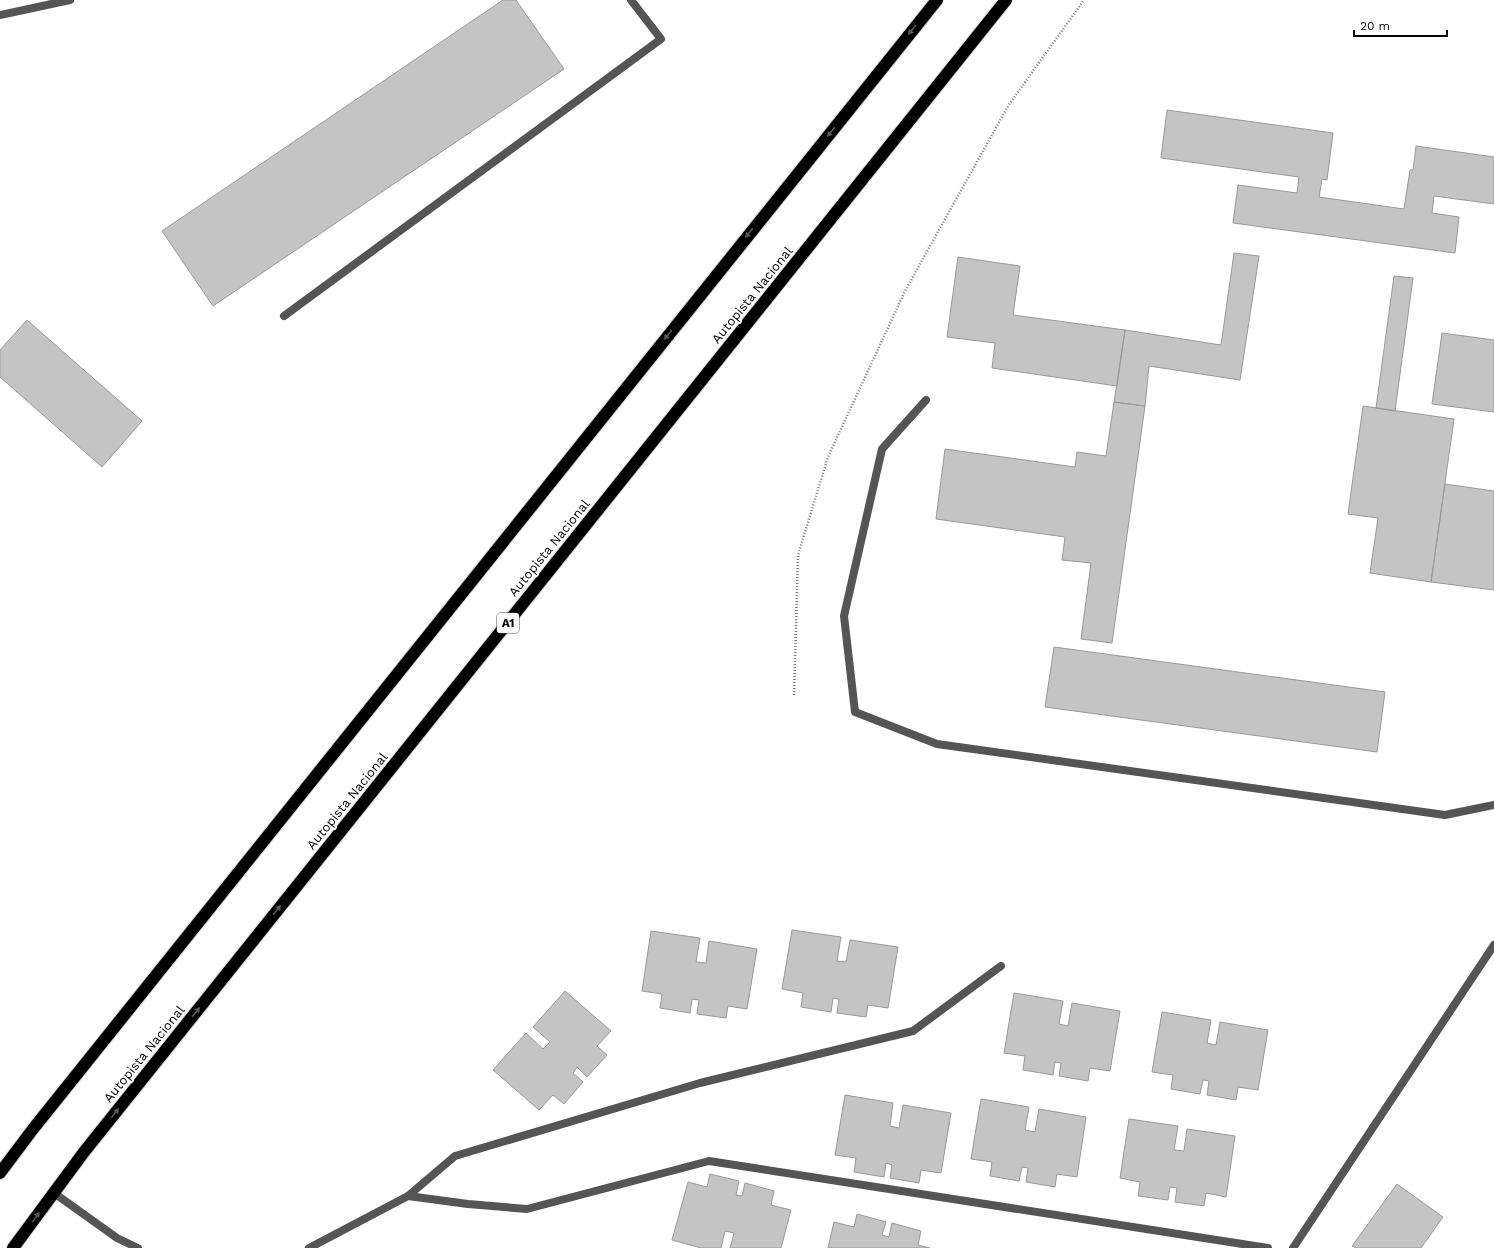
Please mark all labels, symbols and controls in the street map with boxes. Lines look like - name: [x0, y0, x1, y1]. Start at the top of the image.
- scale bar: [1354, 12, 1447, 38]
- text: 20 m: [1360, 19, 1390, 33]
- one-way arrow: [908, 25, 917, 36]
- one-way arrow: [826, 126, 835, 137]
- one-way arrow: [745, 228, 754, 239]
- street label: Autopista Nacional: [708, 244, 796, 346]
- one-way arrow: [664, 329, 673, 340]
- street label: Autopista Nacional: [505, 497, 593, 599]
- road number: A1: [497, 613, 519, 633]
- street label: Autopista Nacional: [303, 750, 391, 852]
- one-way arrow: [273, 905, 282, 916]
- street label: Autopista Nacional: [100, 1003, 188, 1105]
- one-way arrow: [192, 1006, 200, 1017]
- one-way arrow: [110, 1108, 119, 1119]
- one-way arrow: [32, 1211, 40, 1222]

